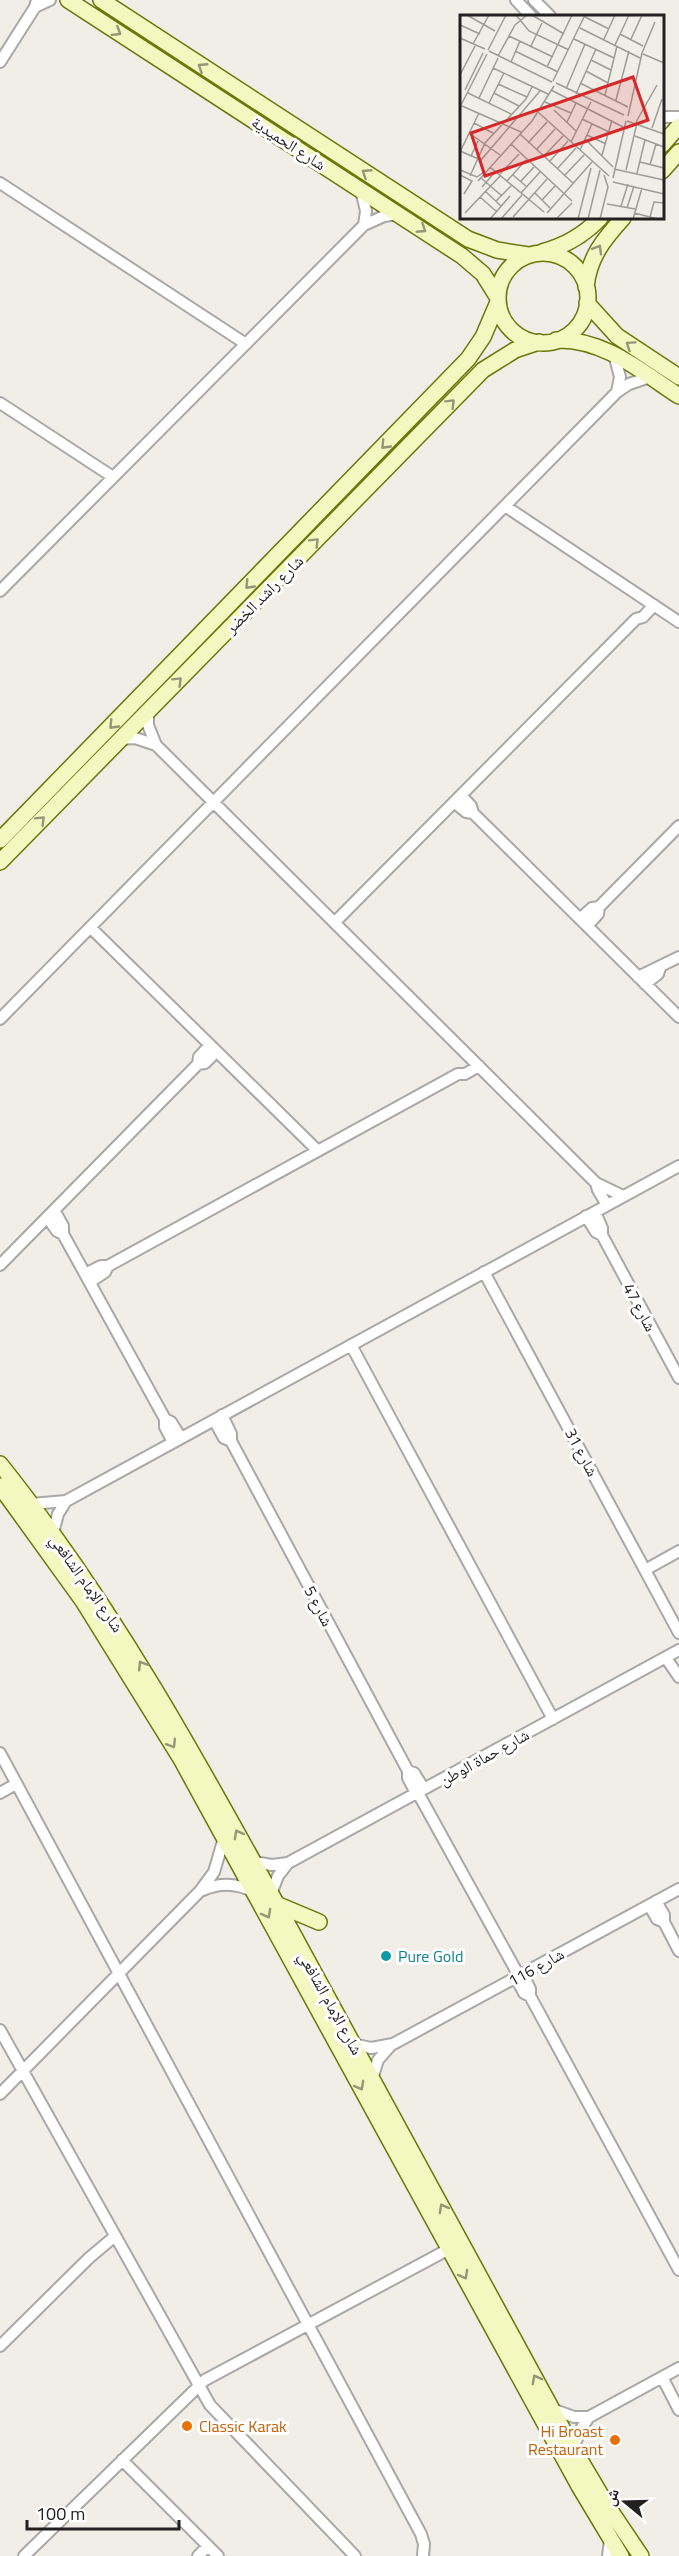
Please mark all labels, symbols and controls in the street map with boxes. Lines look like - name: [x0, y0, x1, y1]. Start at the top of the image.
- inset map: [460, 15, 664, 219]
- one-way arrow: [110, 25, 121, 36]
- one-way arrow: [198, 63, 209, 74]
- street label: شارع الحميدية: [247, 110, 331, 176]
- one-way arrow: [361, 169, 372, 180]
- one-way arrow: [416, 222, 426, 234]
- one-way arrow: [590, 245, 602, 255]
- one-way arrow: [626, 340, 636, 352]
- one-way arrow: [444, 399, 455, 410]
- one-way arrow: [381, 437, 392, 448]
- one-way arrow: [307, 538, 318, 549]
- street label: شارع راشد الخضر: [219, 549, 309, 639]
- one-way arrow: [245, 578, 256, 588]
- one-way arrow: [170, 677, 181, 688]
- one-way arrow: [109, 718, 120, 728]
- one-way arrow: [34, 816, 45, 827]
- street label: شارع 47: [617, 1278, 663, 1336]
- street label: شارع 31: [559, 1423, 605, 1481]
- street label: شارع الإمام الشافعي: [43, 1529, 130, 1638]
- street label: شارع 5: [298, 1581, 340, 1631]
- one-way arrow: [137, 1661, 149, 1671]
- street label: شارع حماة الوطن: [435, 1722, 533, 1792]
- one-way arrow: [165, 1738, 176, 1748]
- one-way arrow: [234, 1830, 245, 1841]
- one-way arrow: [260, 1908, 271, 1919]
- street label: شارع 116: [504, 1942, 568, 1992]
- place label: Pure Gold: [398, 1944, 463, 1968]
- street label: شارع الإمام الشافعي: [292, 1947, 369, 2060]
- marker: Pure Gold: [379, 1949, 393, 1963]
- one-way arrow: [353, 2079, 364, 2090]
- one-way arrow: [439, 2204, 450, 2214]
- one-way arrow: [457, 2269, 468, 2279]
- one-way arrow: [532, 2375, 543, 2386]
- place label: Classic Karak: [199, 2414, 287, 2438]
- marker: Classic Karak: [180, 2419, 194, 2433]
- place label: Hi Broast Restaurant: [528, 2419, 603, 2461]
- marker: Hi Broast Restaurant: [608, 2433, 622, 2447]
- north arrow: [595, 2472, 655, 2532]
- text: ش: [597, 2485, 625, 2509]
- scale bar: [27, 2493, 178, 2531]
- text: 100 m: [36, 2500, 85, 2527]

